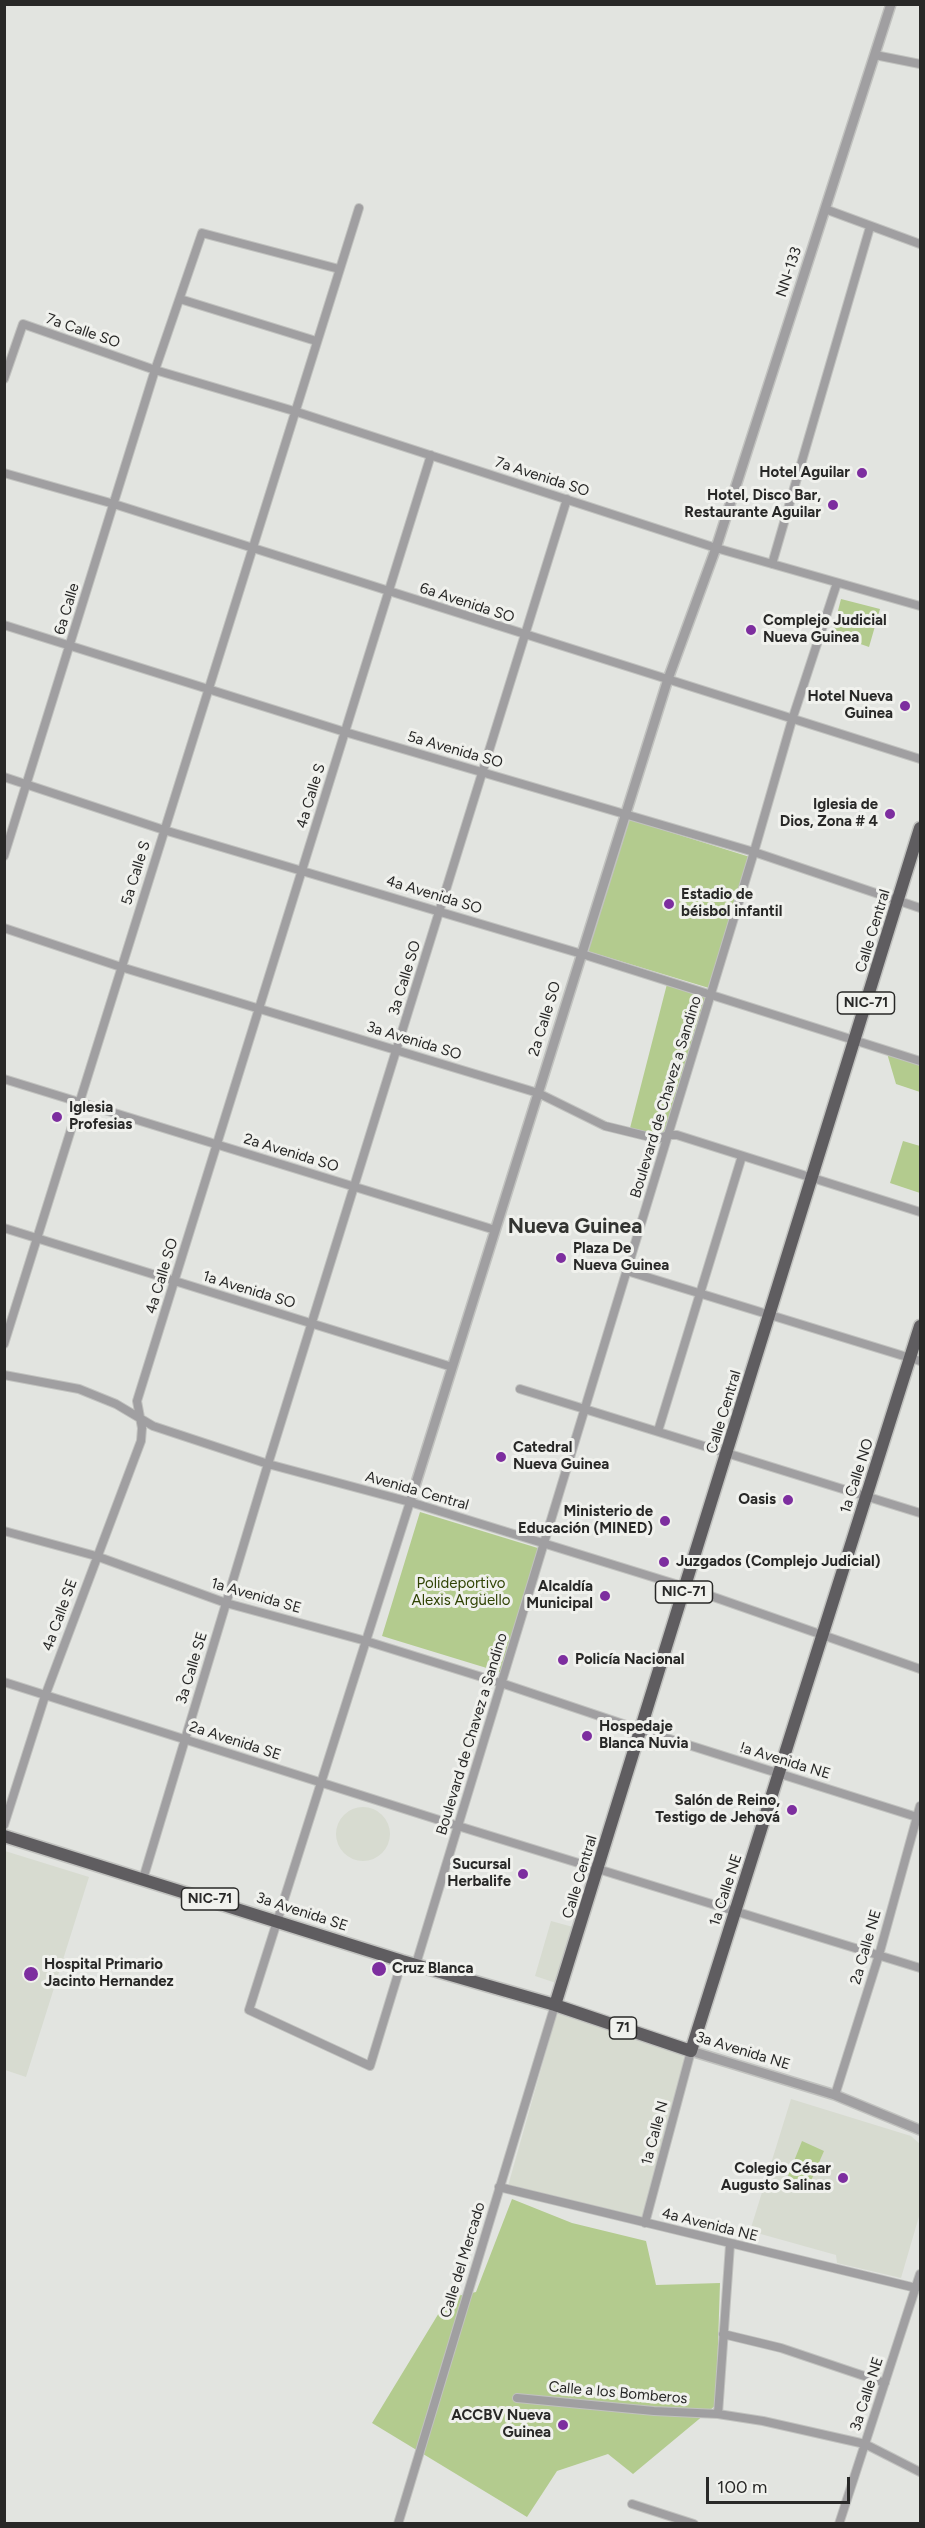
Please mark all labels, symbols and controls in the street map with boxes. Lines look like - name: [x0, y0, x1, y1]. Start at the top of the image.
- street label: NN-133: [772, 244, 806, 300]
- street label: 7a Calle SO: [44, 310, 122, 352]
- street label: 7a Avenida SO: [493, 453, 591, 501]
- place label: Hotel Aguilar: [759, 464, 850, 482]
- marker: Hotel Aguilar: [855, 466, 869, 480]
- place label: Hotel, Disco Bar, Restaurante Aguilar: [684, 487, 821, 522]
- marker: Hotel, Disco Bar, Restaurante Aguilar: [826, 498, 840, 512]
- street label: 6a Avenida SO: [417, 579, 517, 627]
- street label: 6a Calle: [51, 581, 83, 637]
- place label: Complejo Judicial Nueva Guinea: [763, 612, 887, 647]
- marker: Complejo Judicial Nueva Guinea: [744, 623, 758, 637]
- place label: Hotel Nueva Guinea: [807, 688, 893, 723]
- marker: Hotel Nueva Guinea: [898, 699, 912, 713]
- street label: 5a Avenida SO: [405, 728, 505, 772]
- street label: 4a Calle S: [293, 761, 329, 831]
- place label: Iglesia de Dios, Zona # 4: [780, 796, 878, 831]
- marker: Iglesia de Dios, Zona # 4: [883, 807, 897, 821]
- street label: 5a Calle S: [118, 839, 154, 907]
- street label: 4a Avenida SO: [384, 872, 484, 918]
- place label: Estadio de béisbol infantil: [681, 886, 782, 921]
- street label: Calle Central: [852, 887, 894, 975]
- marker: Estadio de béisbol infantil: [662, 897, 676, 911]
- street label: 3a Calle SO: [385, 938, 425, 1018]
- street label: 2a Calle SO: [525, 979, 565, 1059]
- road number: NIC-71: [838, 992, 894, 1014]
- street label: Boulevard de Chavez a Sandino: [627, 994, 705, 1200]
- street label: 3a Avenida SO: [364, 1018, 464, 1064]
- place label: Iglesia Profesias: [69, 1099, 132, 1134]
- marker: Iglesia Profesias: [50, 1110, 64, 1124]
- street label: 2a Avenida SO: [241, 1130, 341, 1176]
- district label: Nueva Guinea: [508, 1214, 642, 1240]
- street label: 4a Calle SO: [142, 1236, 182, 1316]
- place label: Plaza De Nueva Guinea: [573, 1240, 669, 1275]
- marker: Plaza De Nueva Guinea: [554, 1251, 568, 1265]
- street label: 1a Avenida SO: [200, 1267, 298, 1313]
- street label: Calle Central: [703, 1368, 745, 1456]
- street label: 1a Calle NO: [836, 1436, 878, 1516]
- place label: Catedral Nueva Guinea: [513, 1439, 609, 1474]
- marker: Catedral Nueva Guinea: [494, 1450, 508, 1464]
- street label: Avenida Central: [363, 1468, 471, 1514]
- place label: Oasis: [738, 1491, 776, 1509]
- marker: Oasis: [781, 1493, 795, 1507]
- place label: Ministerio de Educación (MINED): [518, 1503, 653, 1538]
- marker: Ministerio de Educación (MINED): [658, 1514, 672, 1528]
- place label: Juzgados (Complejo Judicial): [676, 1553, 880, 1571]
- marker: Juzgados (Complejo Judicial): [657, 1555, 671, 1569]
- street label: 1a Avenida SE: [209, 1574, 303, 1618]
- park label: Polideportivo Alexis Argüello: [412, 1575, 510, 1610]
- street label: 4a Calle SE: [39, 1576, 81, 1654]
- place label: Alcaldía Municipal: [526, 1578, 593, 1613]
- road number: NIC-71: [656, 1581, 712, 1603]
- marker: Alcaldía Municipal: [598, 1589, 612, 1603]
- street label: 3a Calle SE: [172, 1630, 212, 1706]
- street label: Boulevard de Chavez a Sandino: [433, 1631, 511, 1837]
- place label: Policía Nacional: [575, 1651, 685, 1669]
- marker: Policía Nacional: [556, 1653, 570, 1667]
- street label: 2a Avenida SE: [187, 1718, 283, 1764]
- place label: Hospedaje Blanca Nuvia: [599, 1718, 689, 1753]
- marker: Hospedaje Blanca Nuvia: [580, 1729, 594, 1743]
- street label: !a Avenida NE: [737, 1739, 833, 1783]
- place label: Salón de Reino, Testigo de Jehová: [655, 1792, 780, 1827]
- marker: Salón de Reino, Testigo de Jehová: [785, 1803, 799, 1817]
- street label: Calle Central: [559, 1833, 601, 1921]
- street label: 1a Calle NE: [706, 1852, 746, 1928]
- place label: Sucursal Herbalife: [447, 1856, 511, 1891]
- marker: Sucursal Herbalife: [516, 1867, 530, 1881]
- road number: NIC-71: [182, 1888, 238, 1910]
- street label: 3a Avenida SE: [254, 1889, 350, 1935]
- street label: 2a Calle NE: [847, 1907, 885, 1987]
- place label: Hospital Primario Jacinto Hernandez: [44, 1956, 174, 1991]
- marker: Cruz Blanca: [370, 1960, 388, 1978]
- place label: Cruz Blanca: [392, 1960, 473, 1978]
- marker: Hospital Primario Jacinto Hernandez: [22, 1965, 40, 1983]
- road number: 71: [610, 2017, 636, 2039]
- street label: 3a Avenida NE: [694, 2028, 792, 2074]
- street label: 1a Calle N: [638, 2099, 672, 2167]
- place label: Colegio César Augusto Salinas: [721, 2160, 831, 2195]
- marker: Colegio César Augusto Salinas: [836, 2171, 850, 2185]
- street label: Calle del Mercado: [437, 2200, 489, 2320]
- street label: 4a Avenida NE: [660, 2204, 760, 2246]
- street label: 3a Calle NE: [847, 2355, 887, 2433]
- street label: Calle a los Bomberos: [548, 2378, 688, 2408]
- place label: ACCBV Nueva Guinea: [451, 2407, 551, 2442]
- marker: ACCBV Nueva Guinea: [556, 2418, 570, 2432]
- scale bar: [709, 2465, 853, 2503]
- text: 100 m: [717, 2476, 767, 2498]

